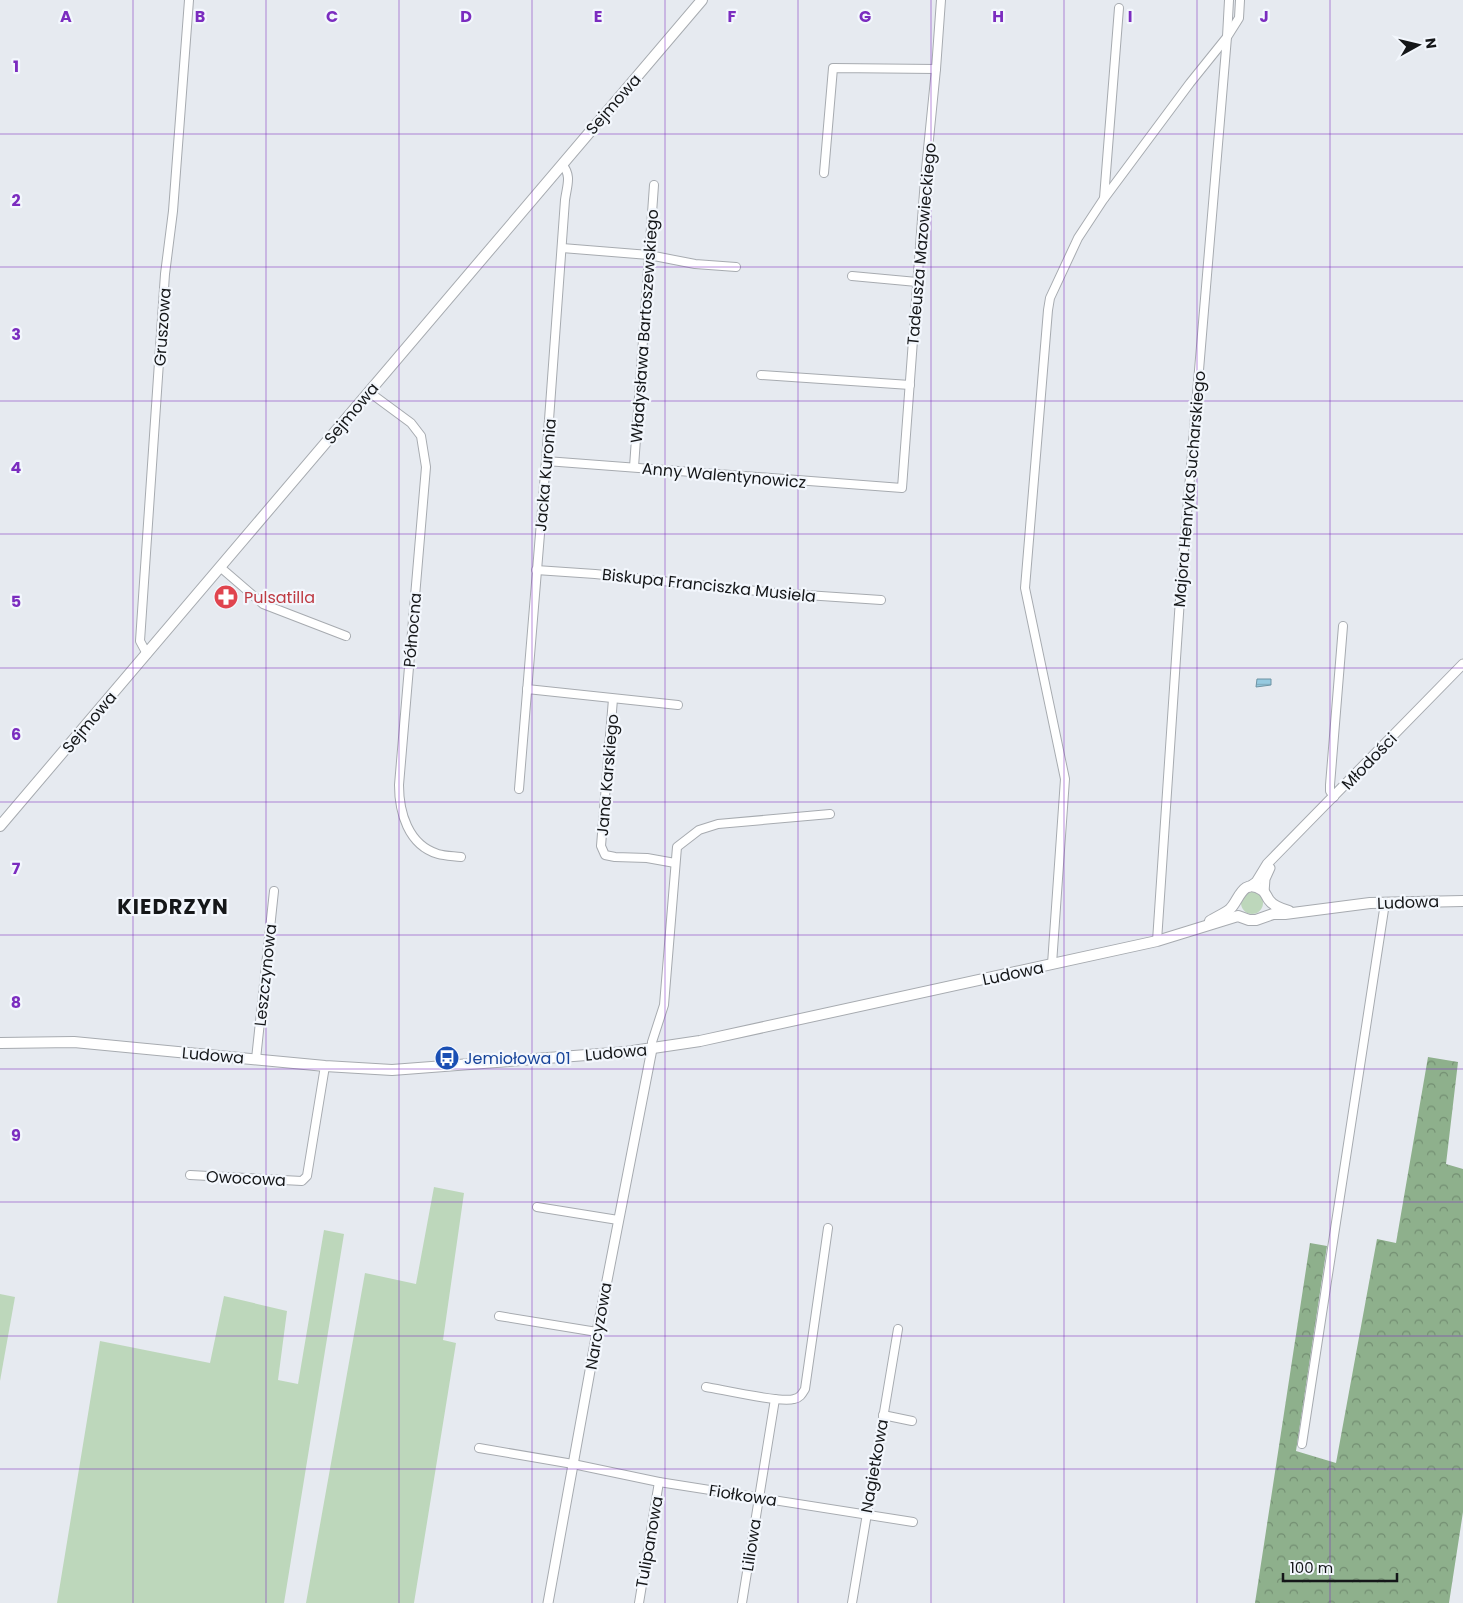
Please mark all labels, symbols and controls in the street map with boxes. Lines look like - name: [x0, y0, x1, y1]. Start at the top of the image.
- text: A: [60, 5, 72, 28]
- text: B: [195, 5, 205, 28]
- text: C: [326, 5, 338, 28]
- text: D: [460, 5, 472, 28]
- text: E: [594, 5, 602, 28]
- text: F: [728, 5, 737, 28]
- text: G: [859, 5, 871, 28]
- text: H: [992, 5, 1004, 28]
- text: I: [1128, 5, 1132, 28]
- text: J: [1259, 5, 1269, 28]
- north arrow: [1393, 20, 1443, 70]
- text: N: [1420, 37, 1442, 50]
- text: 1: [13, 55, 19, 78]
- street label: Sejmowa: [580, 69, 646, 140]
- street label: Tadeusza Mazowieckiego: [901, 142, 942, 346]
- text: 2: [11, 189, 21, 212]
- street label: Władysława Bartoszewskiego: [625, 208, 664, 444]
- street label: Gruszowa: [148, 287, 177, 367]
- text: 3: [11, 323, 21, 346]
- street label: Majora Henryka Sucharskiego: [1168, 370, 1211, 608]
- street label: Sejmowa: [319, 378, 384, 449]
- street label: Jacka Kuronia: [529, 418, 562, 533]
- text: 4: [11, 456, 22, 479]
- street label: Anny Walentynowicz: [641, 457, 807, 494]
- street label: Biskupa Franciszka Musiela: [601, 563, 817, 608]
- pharmacy icon: Pulsatilla: [213, 584, 239, 610]
- place label: Pulsatilla: [244, 586, 315, 609]
- text: 5: [11, 590, 21, 613]
- street label: Północna: [398, 592, 427, 668]
- street label: Sejmowa: [57, 687, 122, 758]
- street label: Jana Karskiego: [591, 713, 624, 837]
- text: 6: [11, 723, 21, 746]
- street label: Młodości: [1336, 728, 1402, 795]
- text: 7: [12, 857, 21, 880]
- street label: Ludowa: [1377, 890, 1439, 915]
- district label: KIEDRZYN: [117, 892, 229, 921]
- street label: Leszczynowa: [249, 923, 282, 1027]
- street label: Ludowa: [980, 956, 1046, 991]
- text: 8: [11, 991, 21, 1014]
- street label: Ludowa: [584, 1038, 648, 1067]
- street label: Ludowa: [181, 1041, 245, 1070]
- bus stop icon: Jemiołowa 01: [434, 1045, 460, 1071]
- place label: Jemiołowa 01: [464, 1047, 571, 1070]
- text: 9: [11, 1124, 21, 1147]
- street label: Owocowa: [206, 1165, 286, 1192]
- street label: Narcyzowa: [580, 1281, 617, 1372]
- street label: Nagietkowa: [855, 1417, 894, 1515]
- street label: Fiołkowa: [707, 1479, 779, 1512]
- street label: Tulipanowa: [630, 1494, 669, 1590]
- street label: Liliowa: [736, 1517, 767, 1573]
- scale bar: [1283, 1550, 1397, 1582]
- text: 100 m: [1290, 1557, 1333, 1578]

